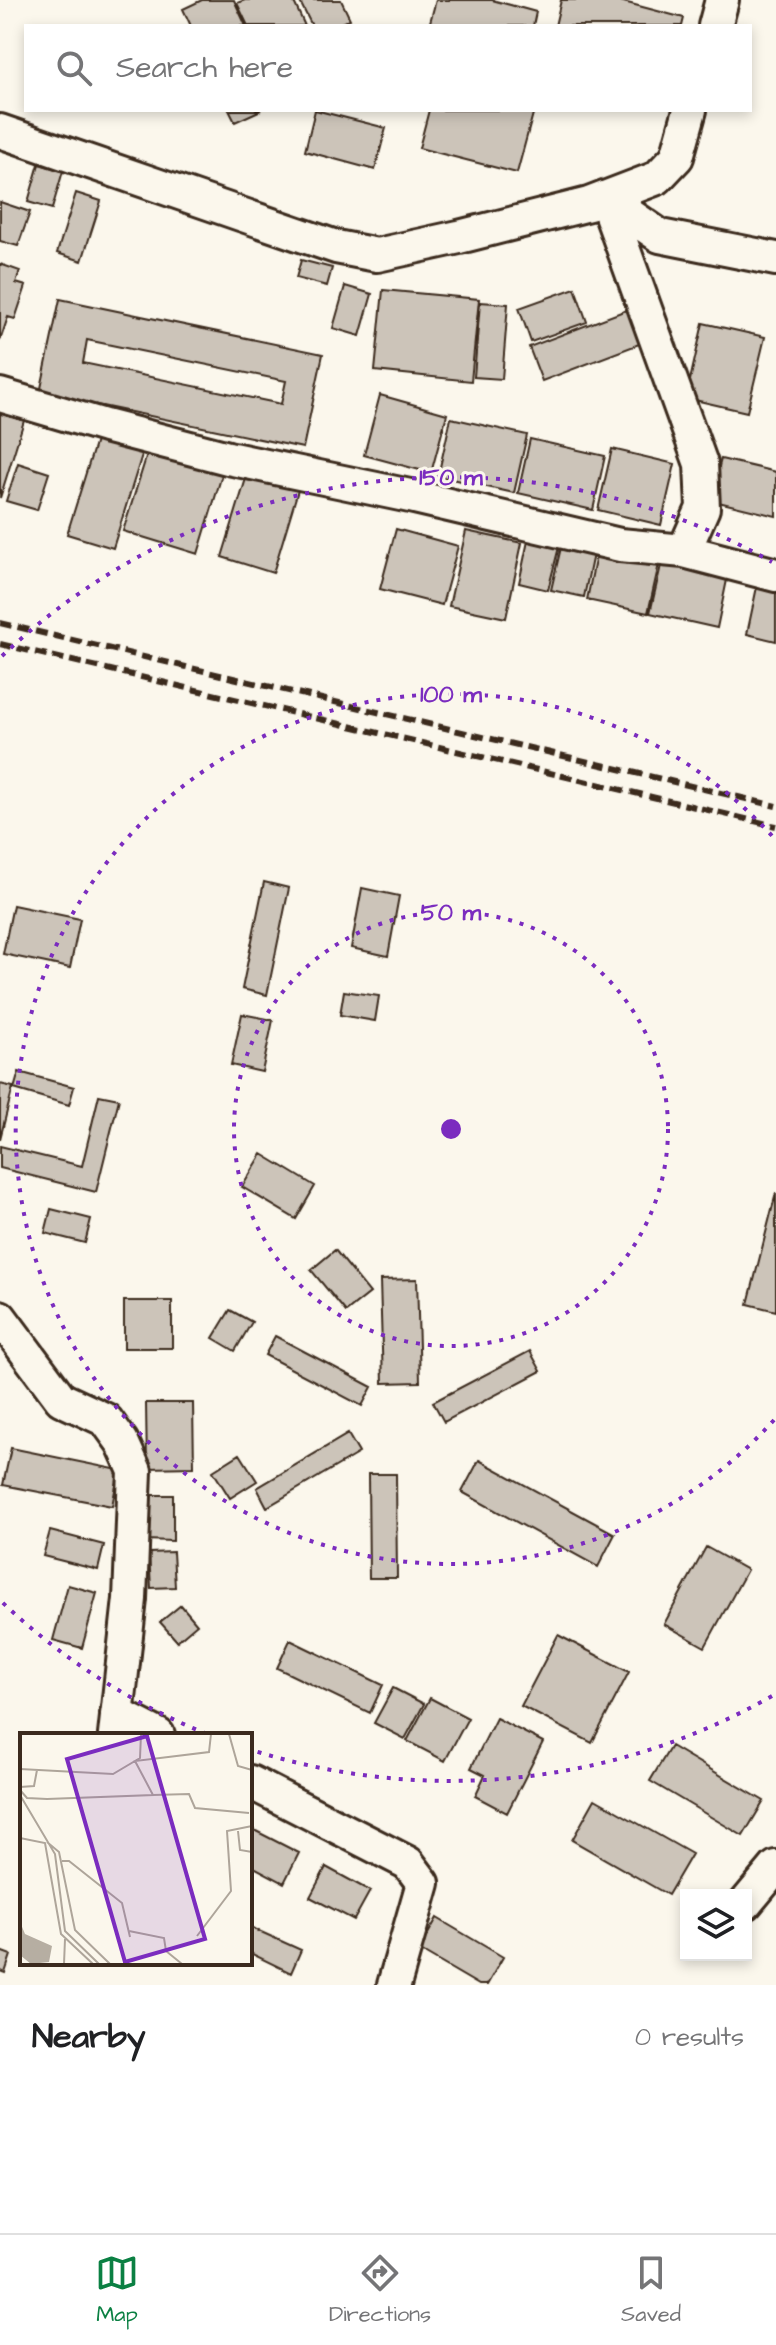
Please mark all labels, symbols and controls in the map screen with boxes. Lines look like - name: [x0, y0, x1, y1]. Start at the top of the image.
- search box: [24, 24, 752, 112]
- icon: search: [52, 46, 96, 90]
- text: Search here: [116, 47, 293, 89]
- text: 150 m: [419, 461, 483, 495]
- text: 100 m: [420, 678, 482, 712]
- text: 50 m: [421, 896, 482, 930]
- centre of rings: [437, 1115, 465, 1143]
- inset map: [20, 1733, 252, 1965]
- map controls: [680, 1889, 752, 1961]
- button: layers: [680, 1889, 752, 1961]
- text: Nearby: [32, 2013, 146, 2061]
- text: 0 results: [635, 2019, 744, 2055]
- tab: Map: [95, 2251, 139, 2330]
- tab: Directions: [329, 2251, 431, 2330]
- tab: Saved: [621, 2251, 681, 2330]

